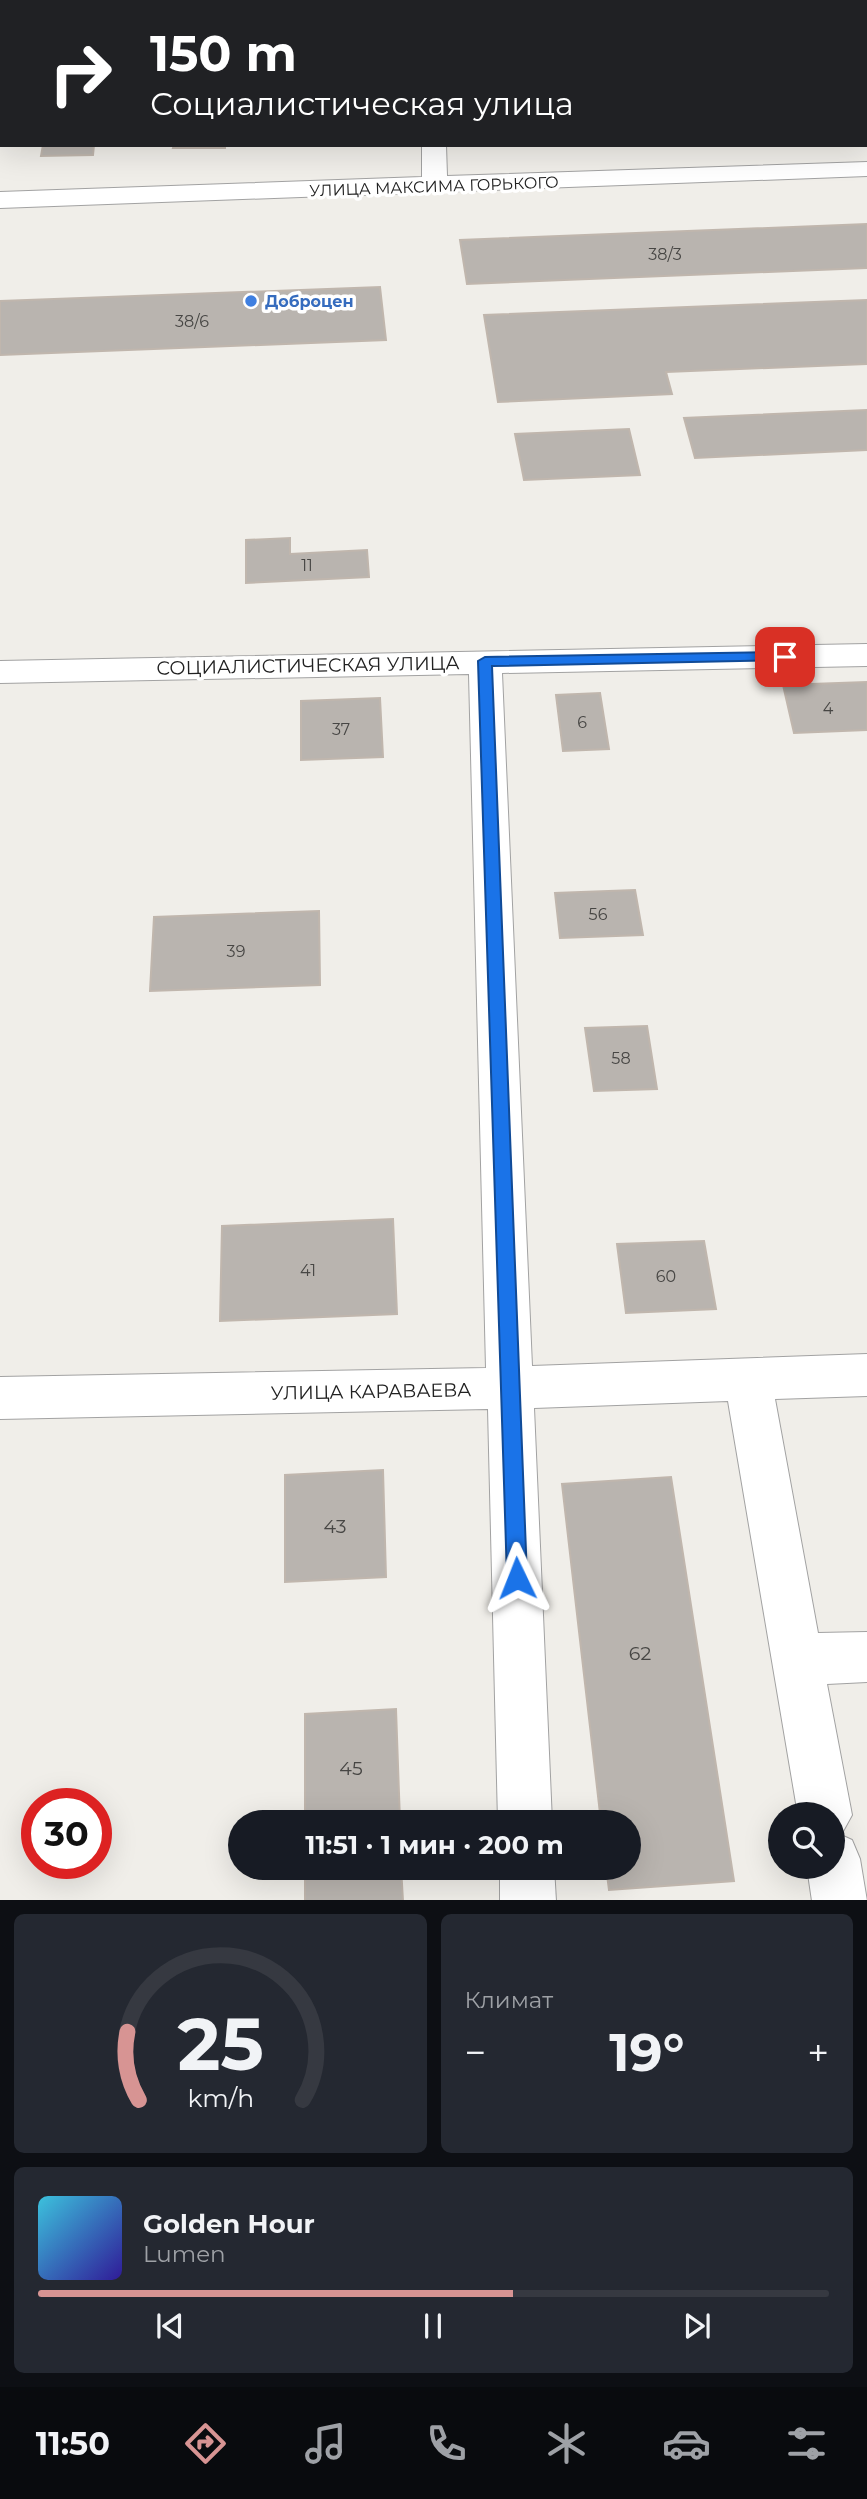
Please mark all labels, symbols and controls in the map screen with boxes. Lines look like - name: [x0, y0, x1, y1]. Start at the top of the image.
- text: 150 m: [150, 24, 297, 83]
- icon: right: [35, 28, 126, 119]
- text: Социалистическая улица: [150, 84, 574, 123]
- street label: УЛИЦА МАКСИМА ГОРЬКОГО: [309, 173, 559, 200]
- house number: 38/3: [648, 245, 682, 264]
- place label: Доброцен: [265, 292, 354, 311]
- marker: Доброцен: [243, 293, 259, 309]
- house number: 38/6: [175, 312, 209, 331]
- house number: 11: [301, 556, 313, 575]
- pin: [755, 627, 815, 687]
- icon: arrive: [766, 638, 804, 676]
- street label: СОЦИАЛИСТИЧЕСКАЯ УЛИЦА: [156, 651, 460, 680]
- house number: 4: [823, 699, 834, 718]
- house number: 6: [577, 713, 587, 732]
- house number: 37: [332, 720, 350, 739]
- house number: 56: [589, 905, 608, 924]
- house number: 39: [227, 942, 245, 961]
- house number: 58: [611, 1049, 631, 1068]
- house number: 41: [300, 1261, 316, 1280]
- house number: 60: [656, 1267, 676, 1286]
- street label: УЛИЦА КАРАВАЕВА: [271, 1378, 471, 1405]
- house number: 43: [324, 1515, 347, 1538]
- position arrow: [480, 1541, 554, 1615]
- house number: 62: [629, 1642, 651, 1665]
- house number: 45: [339, 1757, 363, 1780]
- speed limit sign: 30: [21, 1788, 112, 1879]
- map controls: [768, 1802, 845, 1879]
- button: search: [768, 1802, 845, 1879]
- text: 11:51 · 1 мин · 200 m: [305, 1829, 564, 1861]
- text: Климат: [465, 1986, 553, 2014]
- text: 25: [177, 2000, 263, 2088]
- text: 19°: [609, 2021, 684, 2084]
- text: −: [465, 2029, 486, 2076]
- text: +: [807, 2029, 829, 2076]
- text: km/h: [187, 2082, 254, 2112]
- text: Golden Hour: [143, 2208, 315, 2240]
- text: Lumen: [143, 2240, 226, 2268]
- icon: previous: [151, 2307, 189, 2345]
- icon: pause: [414, 2307, 452, 2345]
- icon: next: [678, 2307, 716, 2345]
- icon: directions: [181, 2419, 230, 2468]
- icon: music: [301, 2419, 350, 2468]
- icon: phone: [422, 2419, 471, 2468]
- icon: climate: [542, 2419, 591, 2468]
- icon: car: [662, 2419, 711, 2468]
- icon: filters: [782, 2419, 831, 2468]
- text: 11:50: [36, 2424, 110, 2463]

